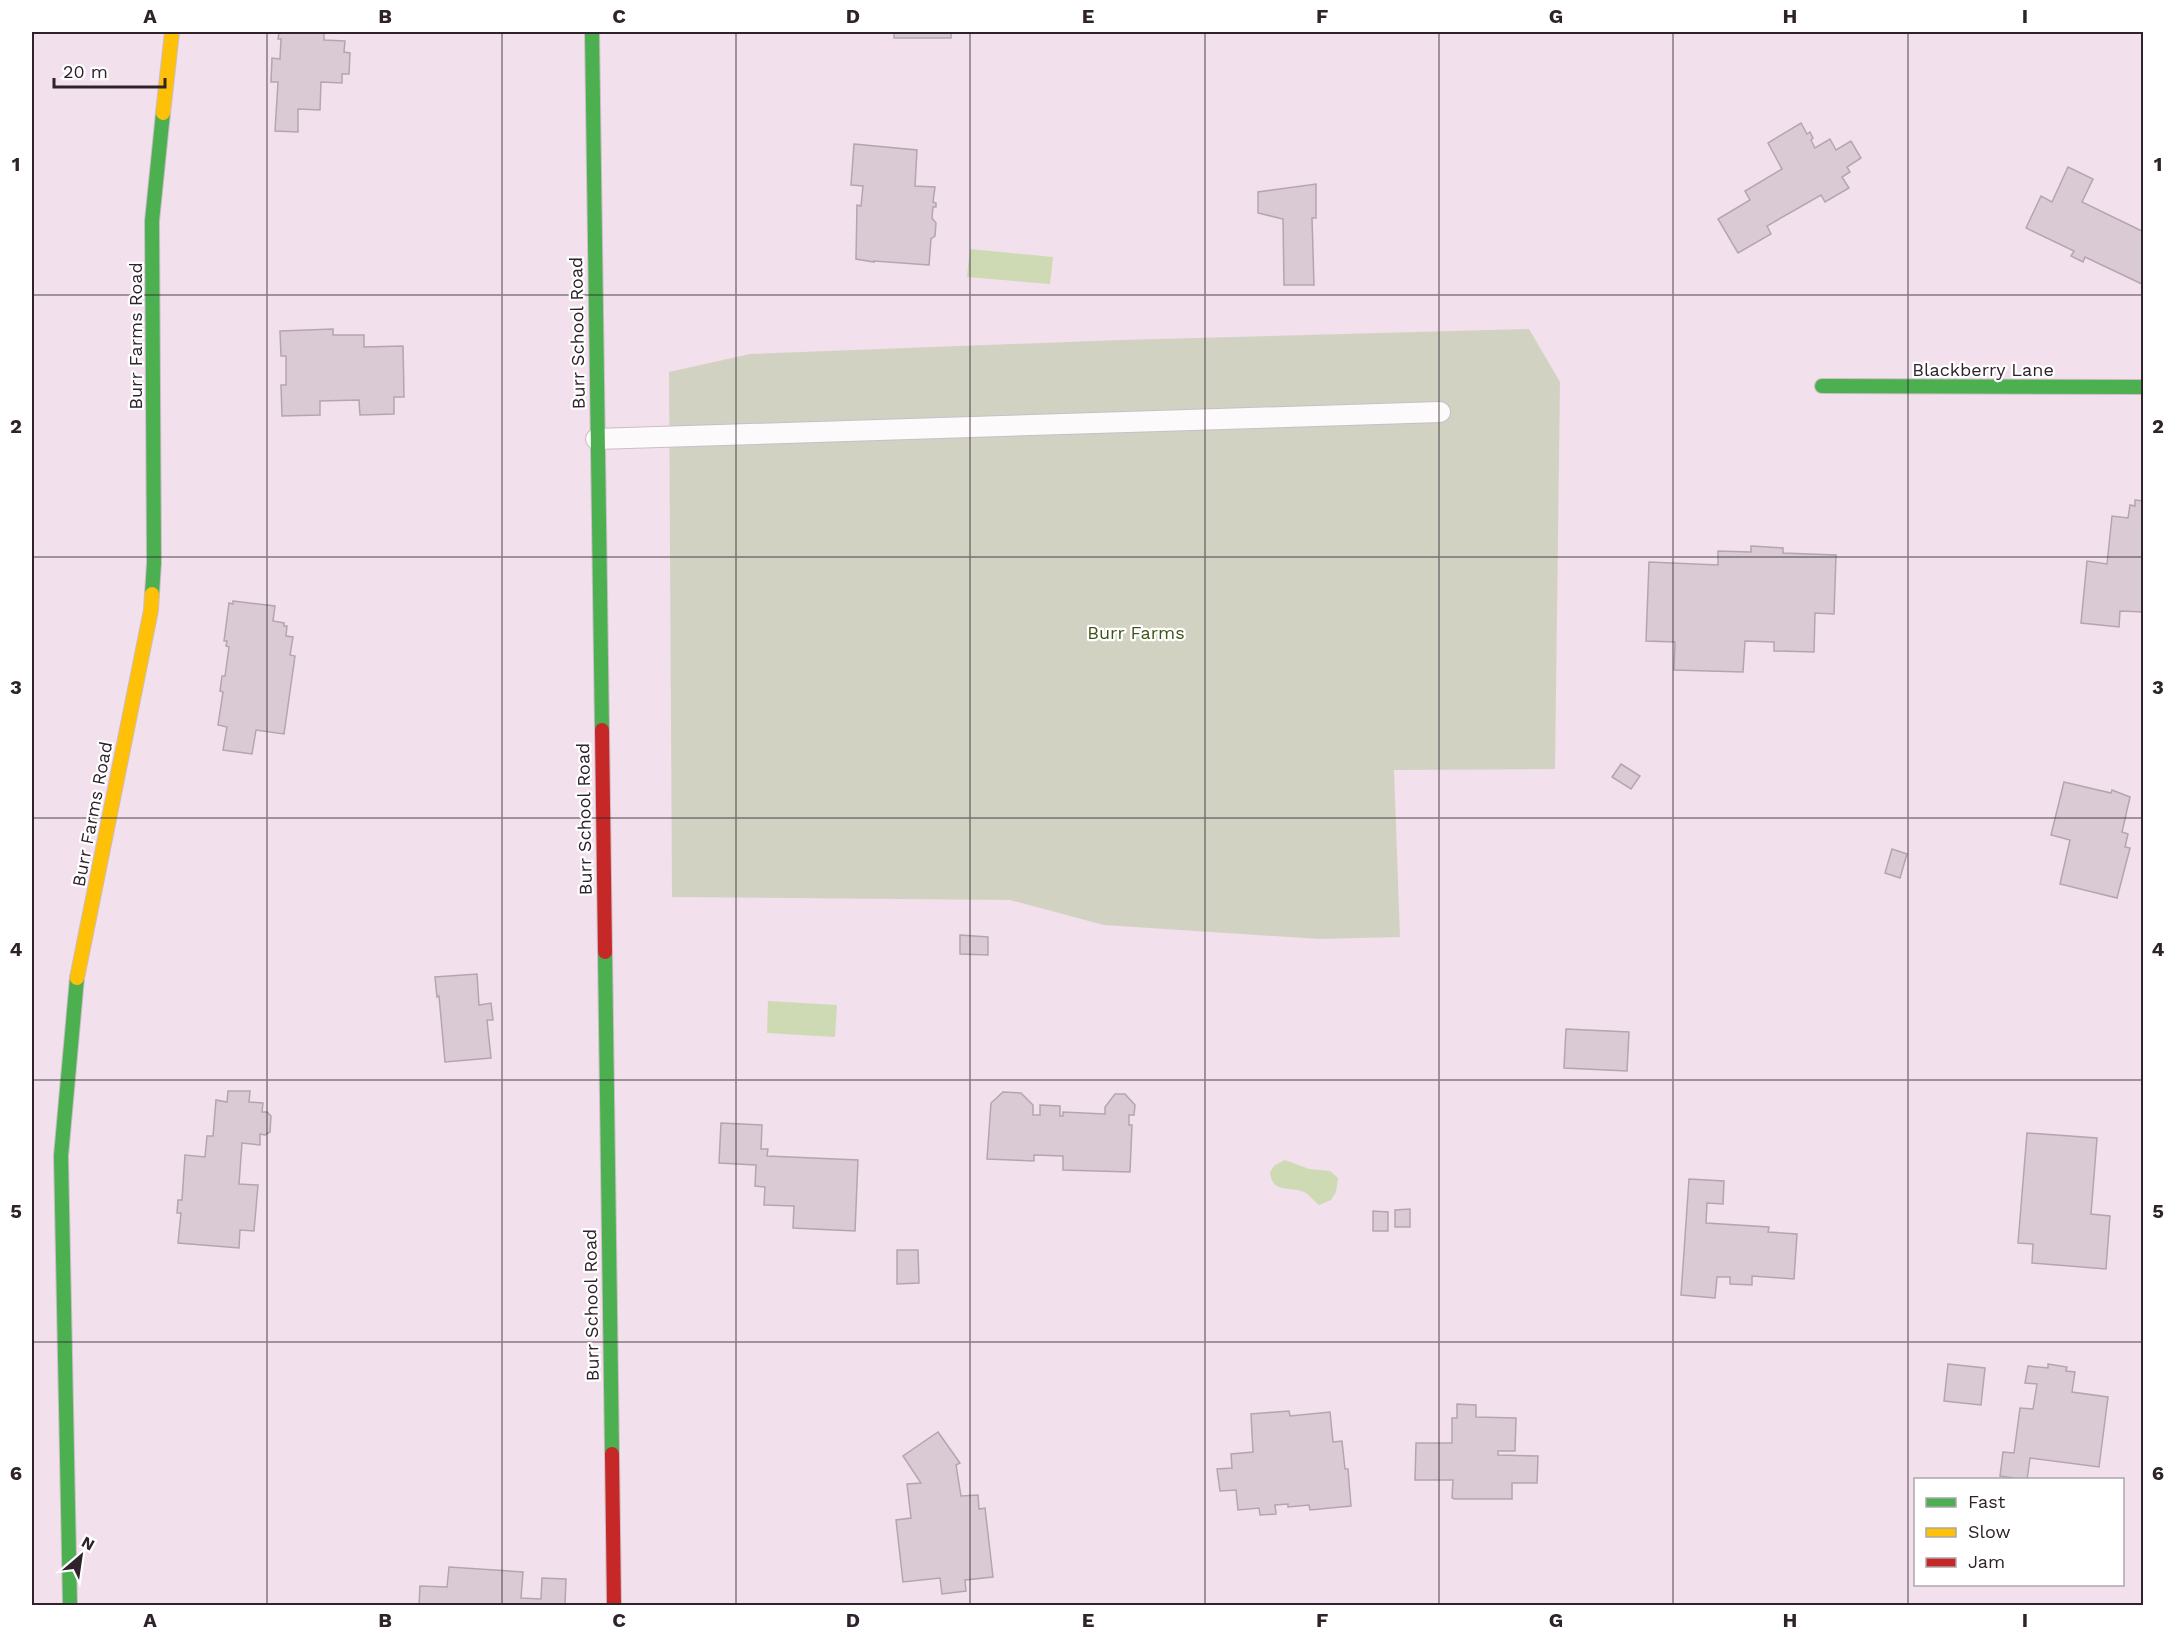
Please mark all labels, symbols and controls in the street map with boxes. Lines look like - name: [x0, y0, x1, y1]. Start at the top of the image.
- text: A: [143, 4, 157, 28]
- text: B: [378, 4, 392, 28]
- text: C: [612, 4, 626, 28]
- text: D: [846, 4, 860, 28]
- text: E: [1082, 4, 1094, 28]
- text: F: [1316, 4, 1328, 28]
- text: G: [1549, 4, 1563, 28]
- text: H: [1783, 4, 1797, 28]
- text: I: [2022, 4, 2028, 28]
- scale bar: [54, 51, 165, 89]
- text: 20 m: [63, 61, 108, 82]
- text: 1: [12, 152, 20, 176]
- text: 1: [2154, 152, 2162, 176]
- street label: Burr School Road: [565, 257, 589, 409]
- street label: Burr Farms Road: [125, 262, 146, 410]
- street label: Blackberry Lane: [1912, 359, 2054, 380]
- text: 2: [10, 414, 22, 438]
- text: 2: [2152, 414, 2164, 438]
- park label: Burr Farms: [1087, 622, 1185, 643]
- text: 3: [10, 675, 22, 699]
- text: 3: [2152, 675, 2164, 699]
- street label: Burr Farms Road: [68, 740, 116, 888]
- street label: Burr School Road: [572, 743, 596, 895]
- text: 4: [10, 937, 23, 961]
- text: 4: [2152, 937, 2165, 961]
- text: 5: [10, 1199, 22, 1223]
- text: 5: [2152, 1199, 2164, 1223]
- street label: Burr School Road: [579, 1229, 603, 1381]
- text: 6: [10, 1461, 22, 1485]
- text: 6: [2152, 1461, 2164, 1485]
- legend: [1914, 1478, 2124, 1586]
- text: Fast: [1968, 1491, 2006, 1512]
- text: Slow: [1968, 1521, 2011, 1542]
- north arrow: [51, 1526, 111, 1586]
- text: N: [78, 1532, 98, 1555]
- text: Jam: [1968, 1551, 2005, 1572]
- text: A: [143, 1608, 157, 1632]
- text: B: [378, 1608, 392, 1632]
- text: C: [612, 1608, 626, 1632]
- text: D: [846, 1608, 860, 1632]
- text: E: [1082, 1608, 1094, 1632]
- text: F: [1316, 1608, 1328, 1632]
- text: G: [1549, 1608, 1563, 1632]
- text: H: [1783, 1608, 1797, 1632]
- text: I: [2022, 1608, 2028, 1632]

